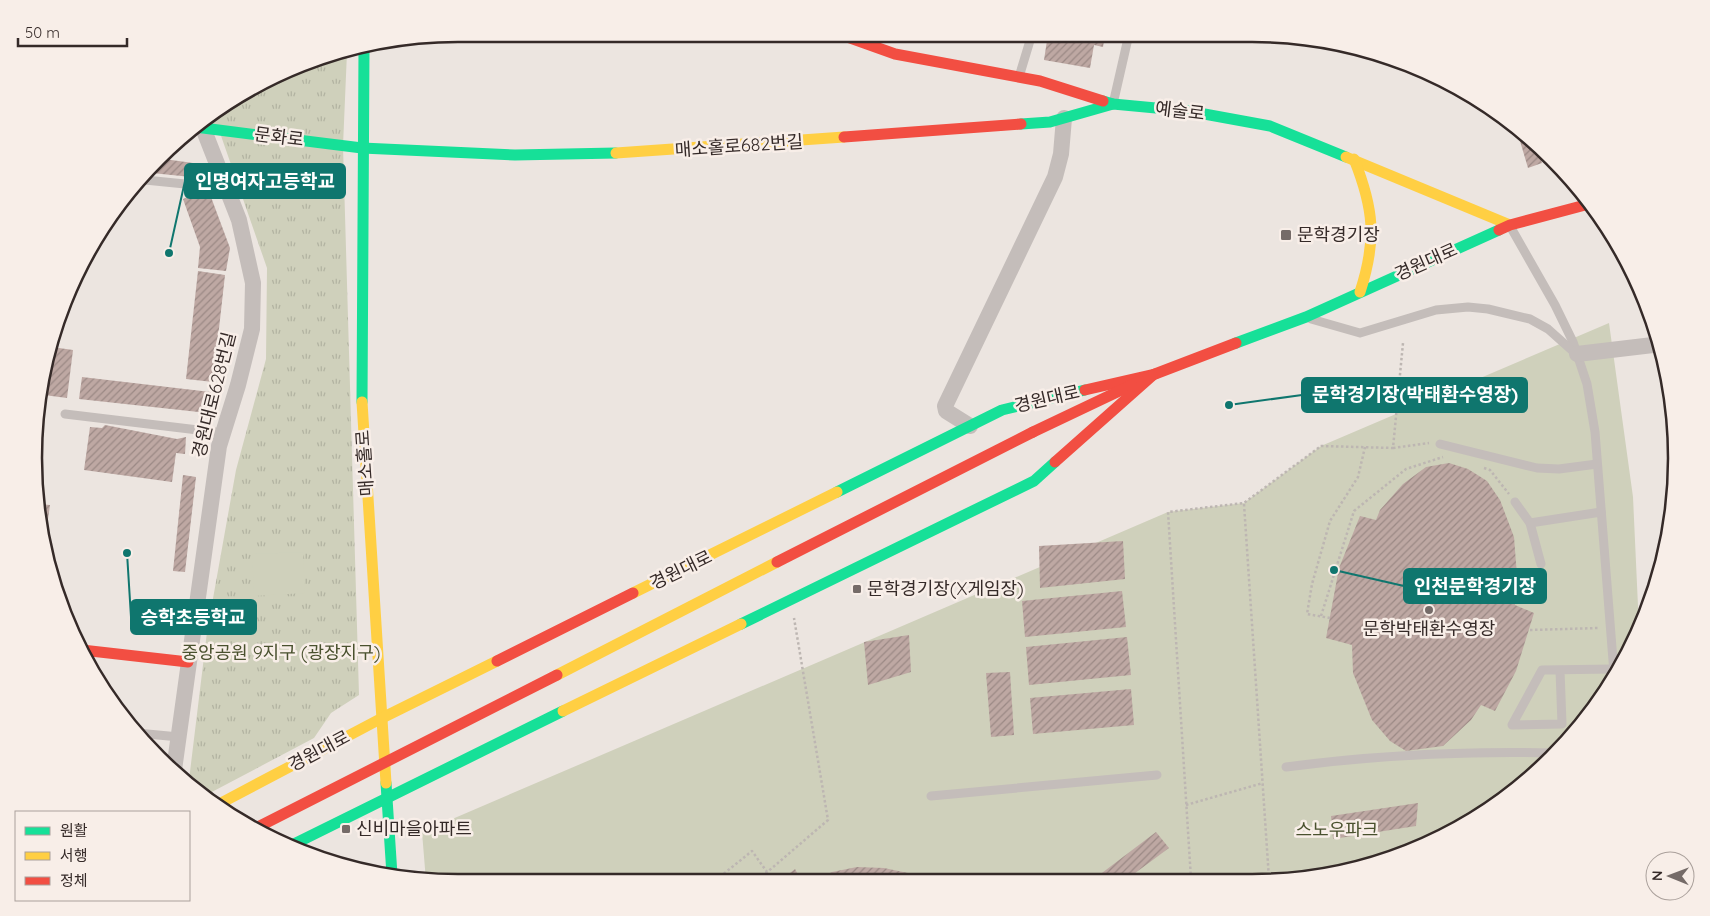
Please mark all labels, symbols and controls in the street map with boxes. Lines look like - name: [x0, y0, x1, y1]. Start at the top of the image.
- scale bar: [18, 15, 126, 47]
- text: 50 m: [25, 23, 60, 42]
- street label: 예술로: [1154, 96, 1206, 125]
- street label: 문화로: [253, 122, 305, 151]
- street label: 매소홀로682번길: [674, 130, 804, 161]
- callout: 인명여자고등학교: [185, 164, 345, 198]
- text: 인명여자고등학교: [195, 169, 335, 193]
- place label: 문학경기장: [1297, 223, 1380, 246]
- marker: 문학경기장: [1279, 228, 1293, 242]
- street label: 경원대로: [1391, 238, 1461, 286]
- street label: 경원대로628번길: [187, 330, 240, 460]
- callout: 문학경기장(박태환수영장): [1302, 378, 1527, 412]
- street label: 경원대로: [1012, 380, 1082, 417]
- text: 문학경기장(박태환수영장): [1312, 382, 1518, 406]
- street label: 매소홀로: [351, 429, 378, 497]
- street label: 경원대로: [646, 545, 716, 594]
- callout: 인천문학경기장: [1404, 569, 1546, 603]
- text: 인천문학경기장: [1414, 574, 1536, 598]
- place label: 문학경기장(X게임장): [867, 577, 1024, 600]
- marker: 문학경기장(X게임장): [851, 583, 863, 595]
- callout: 승학초등학교: [131, 600, 256, 634]
- marker: 문학박태환수영장: [1423, 604, 1435, 616]
- text: 승학초등학교: [141, 605, 245, 629]
- place label: 문학박태환수영장: [1363, 617, 1495, 640]
- park label: 중앙공원 9지구 (광장지구): [182, 641, 380, 664]
- street label: 경원대로: [284, 725, 353, 776]
- legend: [15, 811, 190, 901]
- place label: 신비마을아파트: [356, 817, 472, 840]
- park label: 스노우파크: [1296, 818, 1378, 841]
- text: 원활: [60, 821, 88, 840]
- marker: 신비마을아파트: [340, 823, 352, 835]
- text: 서행: [60, 846, 88, 865]
- north arrow: [1645, 851, 1695, 901]
- text: N: [1648, 870, 1666, 881]
- text: 정체: [60, 871, 88, 890]

